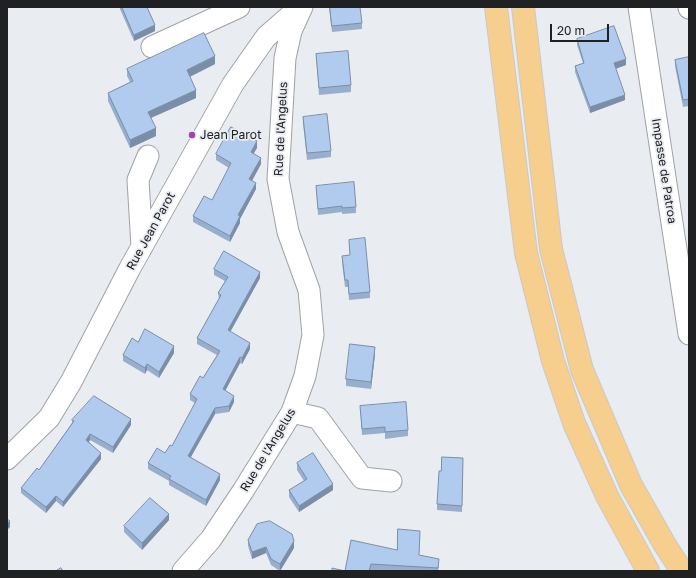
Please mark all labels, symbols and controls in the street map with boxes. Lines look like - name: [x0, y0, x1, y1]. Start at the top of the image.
- scale bar: [552, 16, 611, 42]
- text: 20 m: [557, 23, 585, 38]
- street label: Rue de l'Angelus: [271, 81, 291, 177]
- street label: Impasse de Patroa: [649, 117, 679, 225]
- place label: Jean Parot: [200, 128, 262, 142]
- marker: Jean Parot: [187, 130, 197, 140]
- street label: Rue Jean Parot: [124, 189, 178, 273]
- street label: Rue de l'Angelus: [237, 406, 299, 494]

